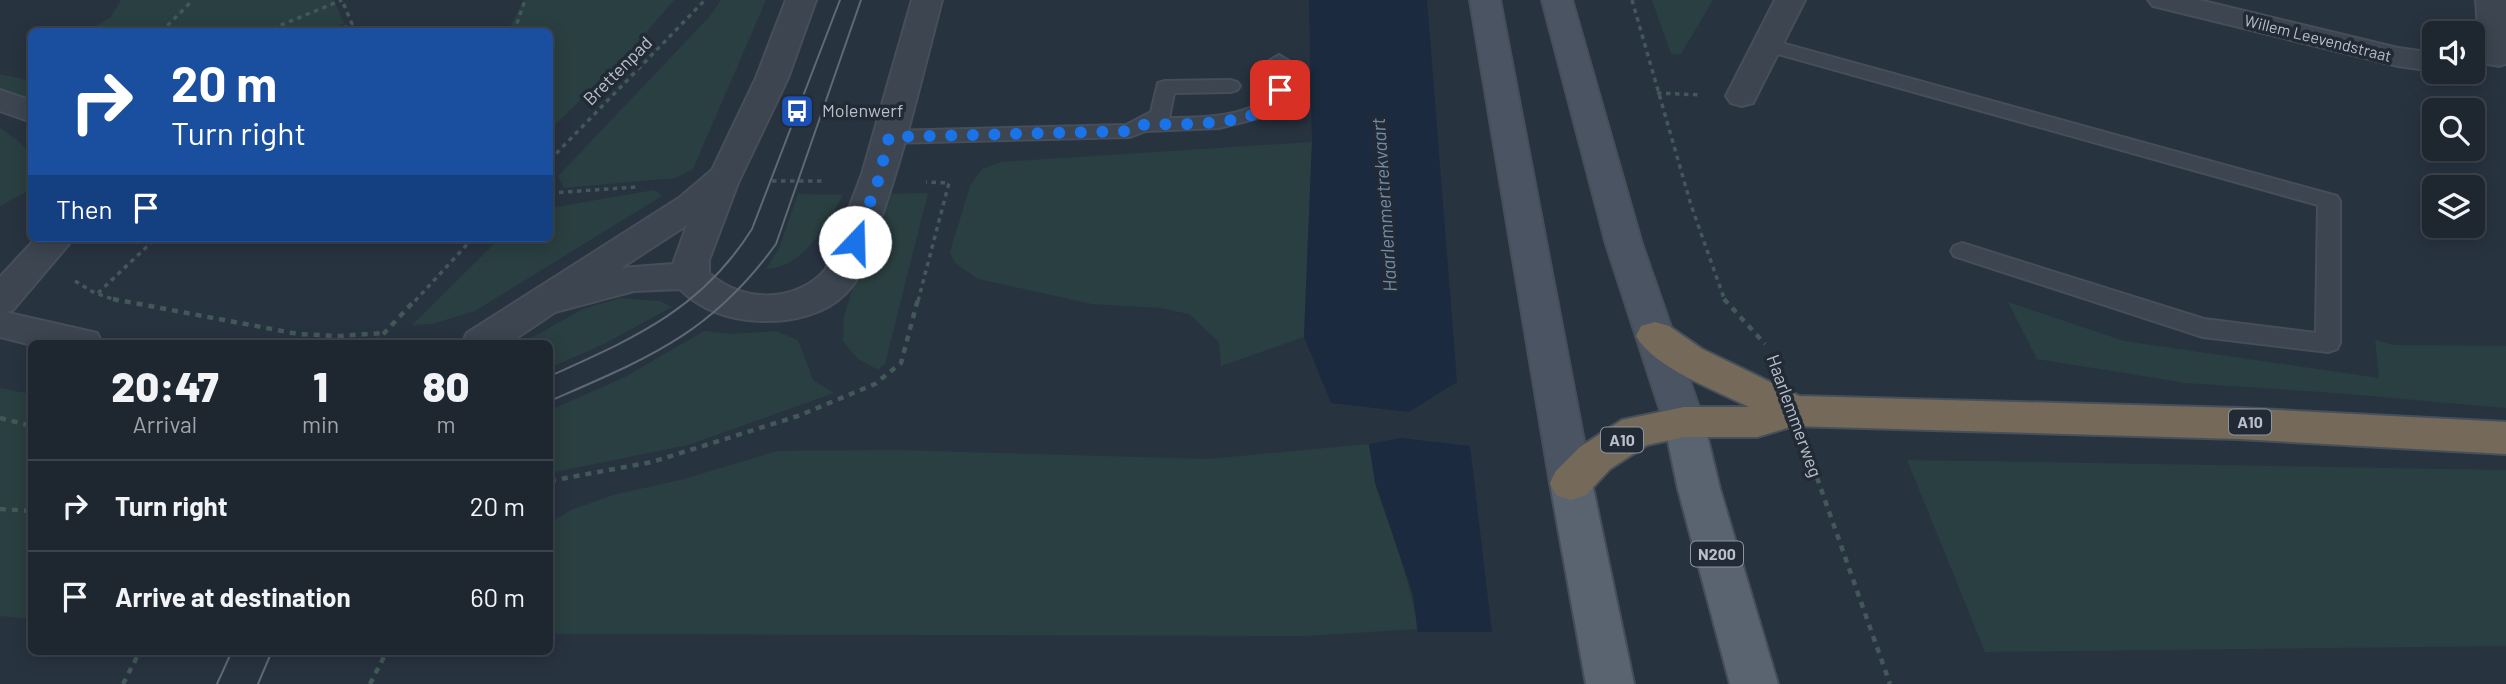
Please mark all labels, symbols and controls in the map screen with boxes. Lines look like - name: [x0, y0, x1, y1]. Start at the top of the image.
- street label: Willem Leevendstraat: [2243, 10, 2394, 65]
- map controls: [2422, 21, 2485, 238]
- button: sound: [2422, 21, 2485, 84]
- street label: Brettenpad: [578, 31, 656, 109]
- text: 20 m: [171, 53, 277, 112]
- icon: right: [56, 56, 147, 147]
- pin: [1250, 60, 1310, 120]
- icon: arrive: [1261, 71, 1299, 109]
- bus stop icon: Molenwerf: [778, 92, 816, 130]
- button: search: [2422, 98, 2485, 161]
- place label: Molenwerf: [822, 99, 903, 121]
- text: Turn right: [171, 113, 306, 151]
- water label: Haarlemmertrekvaart: [1366, 117, 1401, 293]
- button: layers: [2422, 175, 2485, 238]
- icon: arrive: [127, 189, 165, 227]
- text: Then: [56, 193, 113, 224]
- position arrow: [818, 205, 892, 279]
- street label: Haarlemmerweg: [1763, 351, 1827, 480]
- text: 20:47: [111, 360, 219, 410]
- text: 1: [313, 360, 328, 410]
- text: 80: [423, 360, 470, 410]
- text: Arrival: [133, 410, 197, 438]
- text: min: [302, 410, 339, 438]
- text: m: [437, 410, 456, 438]
- road number: A10: [2229, 410, 2271, 434]
- road number: A10: [1601, 428, 1643, 452]
- icon: right: [56, 487, 94, 525]
- text: Turn right: [115, 490, 228, 521]
- text: 20 m: [470, 490, 525, 521]
- road number: N200: [1691, 541, 1743, 566]
- icon: arrive: [56, 578, 94, 616]
- text: Arrive at destination: [115, 581, 351, 612]
- text: 60 m: [470, 581, 525, 612]

